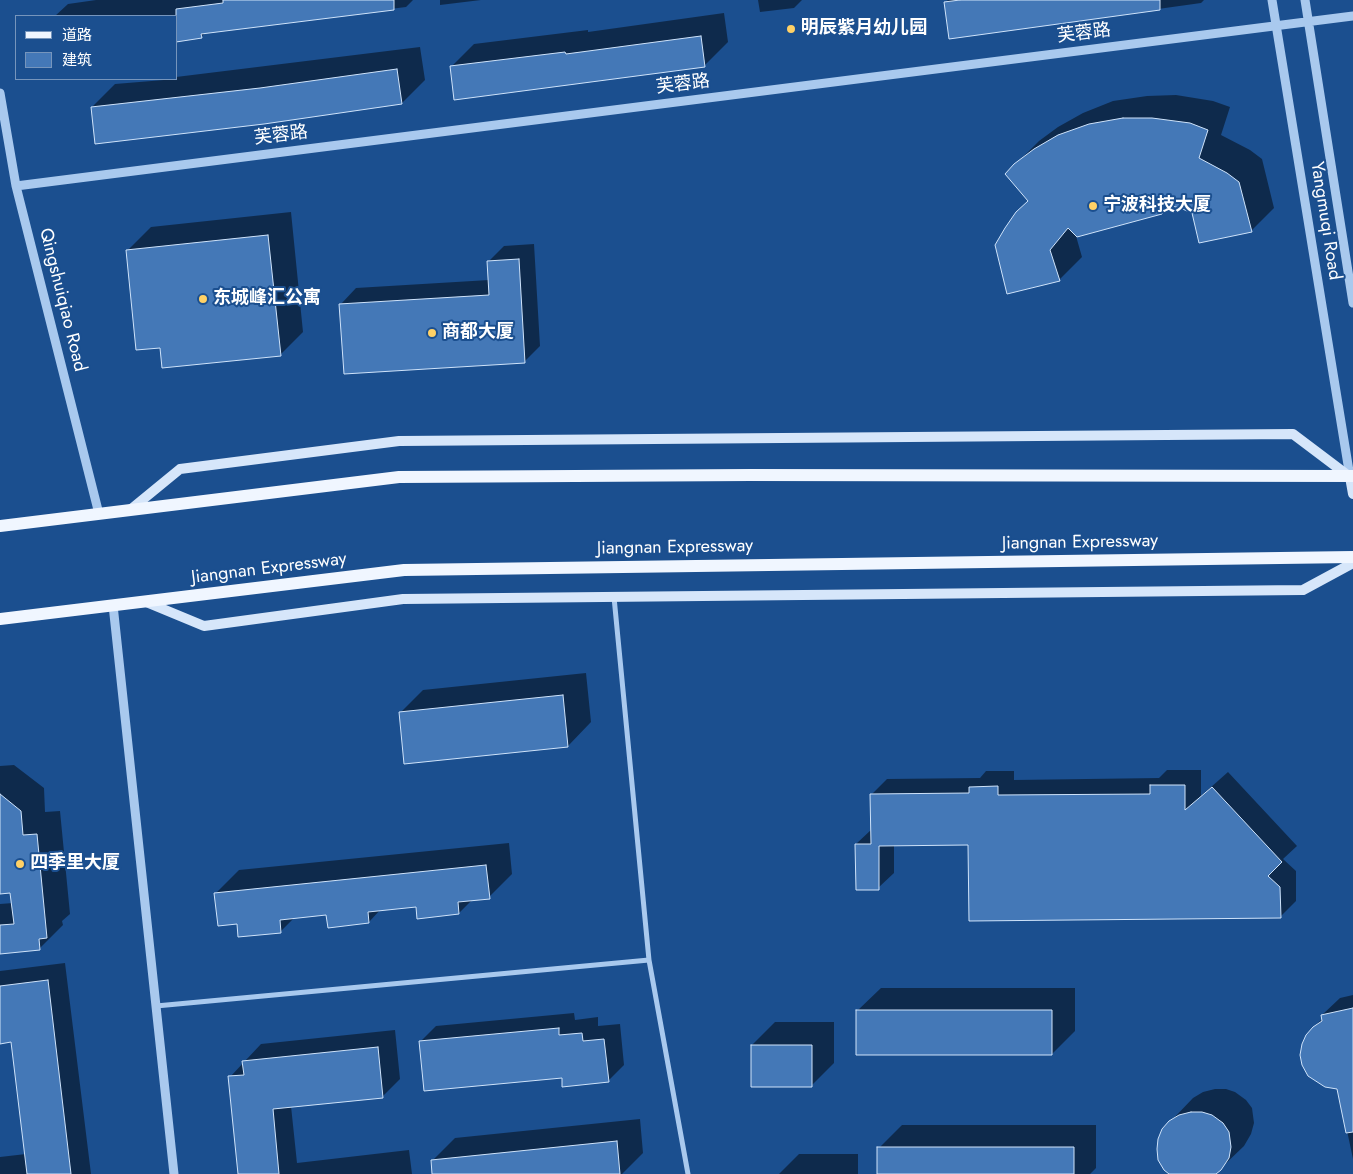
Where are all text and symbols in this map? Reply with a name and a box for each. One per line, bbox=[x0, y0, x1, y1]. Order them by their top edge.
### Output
legend bbox=[15, 15, 178, 80]
place label: 明辰紫月幼儿园 bbox=[801, 18, 927, 40]
street label: 芙蓉路 bbox=[1056, 20, 1112, 48]
marker: 明辰紫月幼儿园 bbox=[785, 23, 797, 35]
text: 道路 bbox=[62, 24, 92, 46]
text: 建筑 bbox=[62, 49, 92, 71]
street label: 芙蓉路 bbox=[655, 71, 711, 99]
street label: 芙蓉路 bbox=[253, 122, 309, 150]
street label: Yangmuqi Road bbox=[1305, 160, 1345, 282]
place label: 宁波科技大厦 bbox=[1103, 195, 1211, 217]
marker: 宁波科技大厦 bbox=[1087, 200, 1099, 212]
street label: Qingshuiqiao Road bbox=[34, 226, 90, 374]
place label: 东城峰汇公寓 bbox=[213, 288, 321, 310]
marker: 东城峰汇公寓 bbox=[197, 293, 209, 305]
place label: 商都大厦 bbox=[442, 322, 514, 344]
marker: 商都大厦 bbox=[426, 327, 438, 339]
street label: Jiangnan Expressway bbox=[1002, 531, 1158, 555]
street label: Jiangnan Expressway bbox=[597, 536, 753, 560]
street label: Jiangnan Expressway bbox=[190, 549, 348, 589]
place label: 四季里大厦 bbox=[30, 853, 120, 875]
marker: 四季里大厦 bbox=[14, 858, 26, 870]

